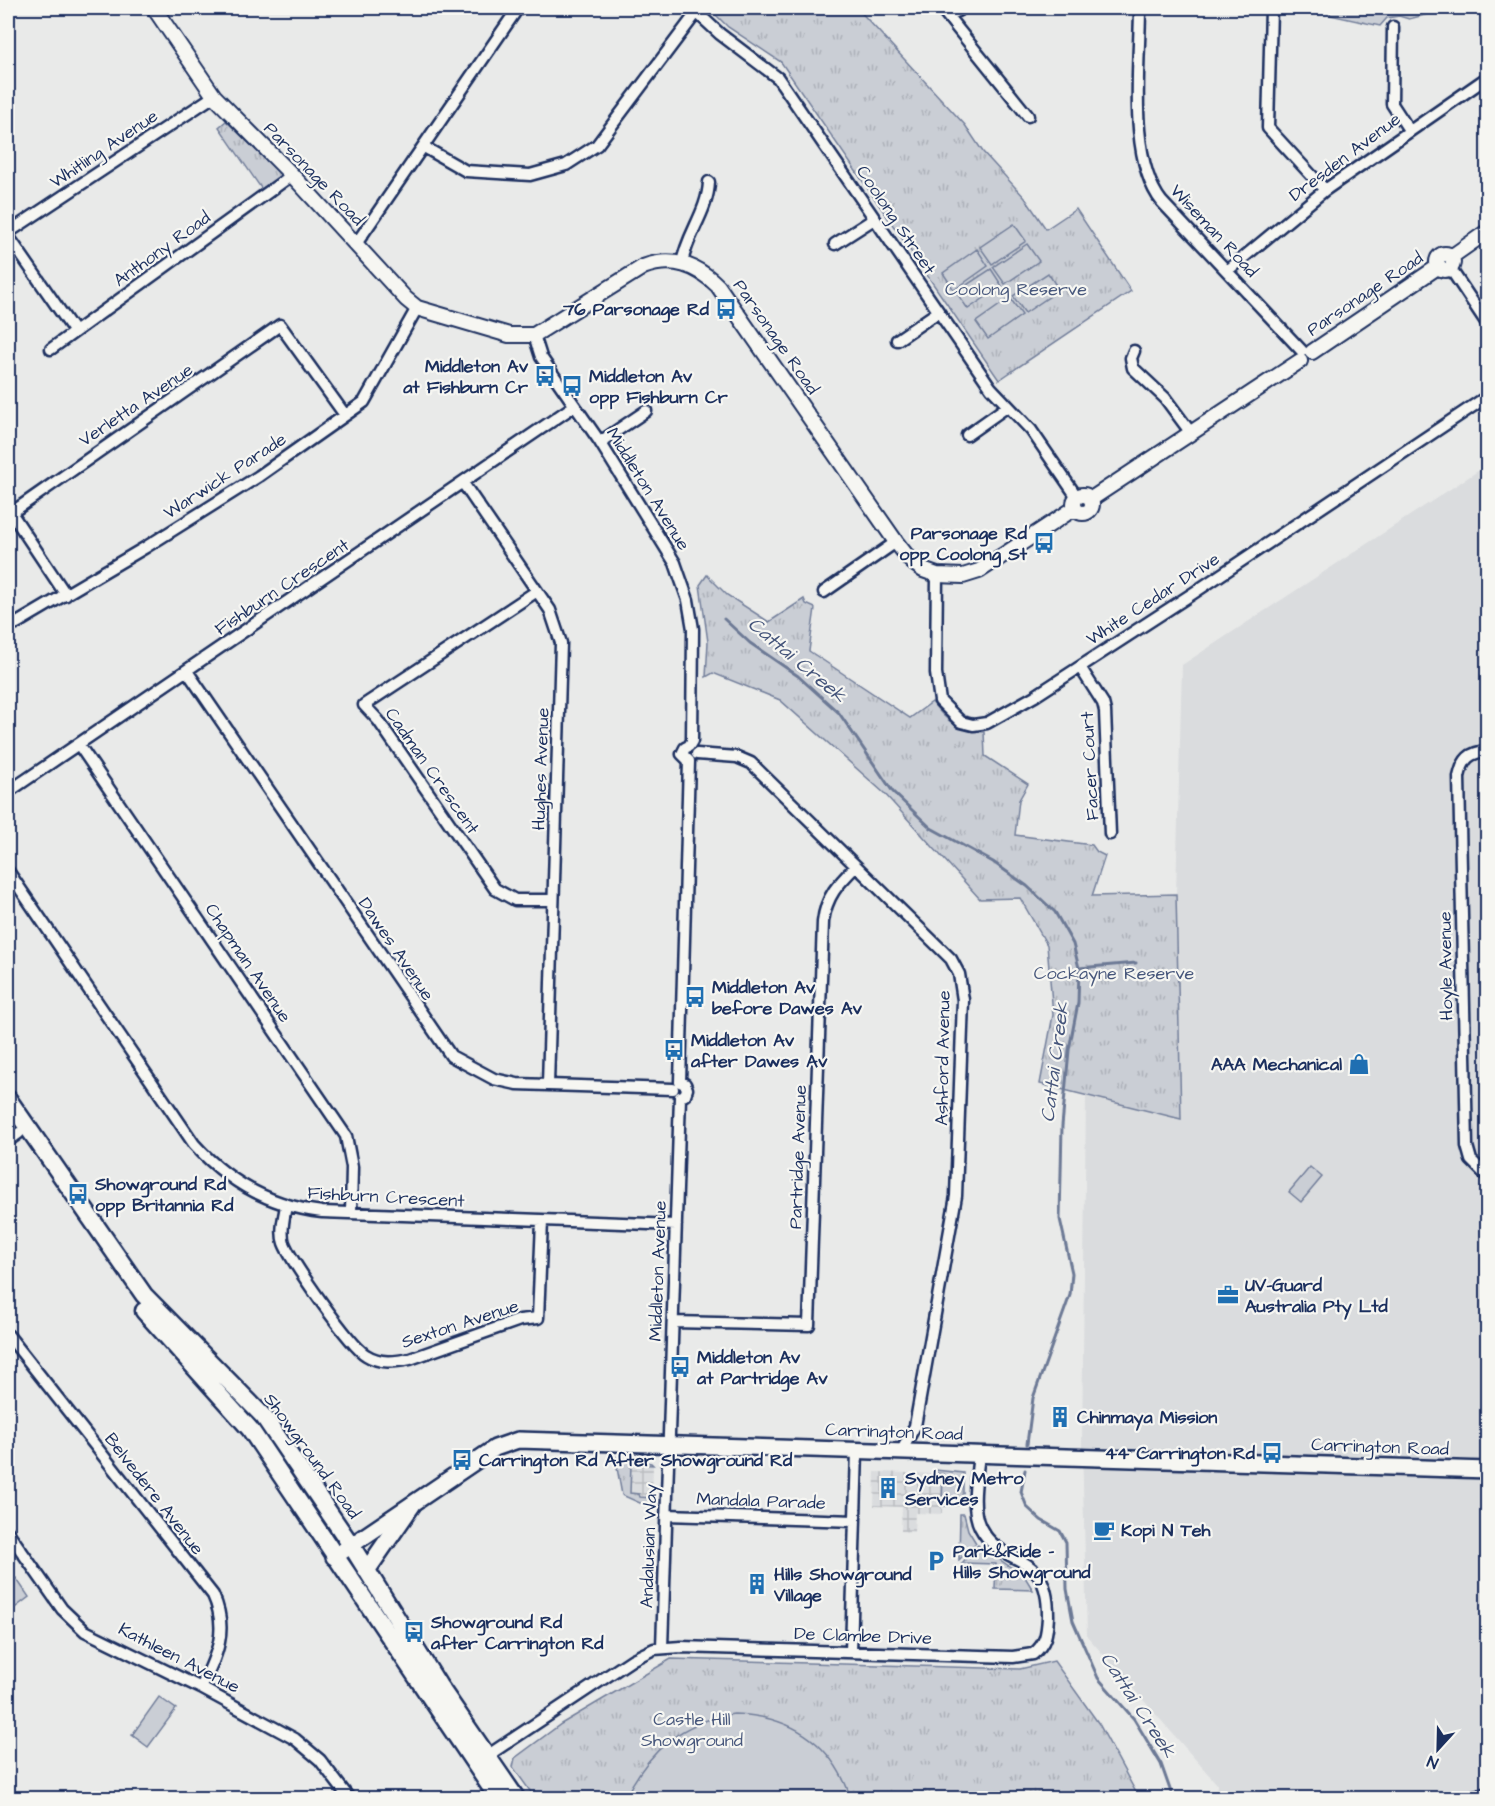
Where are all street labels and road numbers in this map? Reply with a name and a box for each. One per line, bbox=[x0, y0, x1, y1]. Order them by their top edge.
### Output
street label: Whitling Avenue bbox=[45, 103, 164, 195]
street label: Dresden Avenue bbox=[1284, 107, 1406, 207]
street label: Parsonage Road bbox=[257, 117, 370, 232]
street label: Coolong Street bbox=[849, 160, 942, 281]
street label: Wiseman Road bbox=[1164, 179, 1264, 283]
street label: Anthony Road bbox=[108, 205, 216, 294]
street label: Parsonage Road bbox=[1302, 246, 1429, 343]
street label: Parsonage Road bbox=[726, 274, 825, 400]
street label: Verletta Avenue bbox=[74, 357, 198, 453]
street label: Middleton Avenue bbox=[600, 423, 696, 556]
street label: Warwick Parade bbox=[159, 427, 291, 525]
street label: Fishburn Crescent bbox=[210, 532, 355, 641]
street label: White Cedar Drive bbox=[1082, 546, 1225, 651]
street label: Cadman Crescent bbox=[379, 703, 485, 840]
street label: Hughes Avenue bbox=[526, 707, 557, 831]
street label: Facer Court bbox=[1075, 710, 1105, 821]
street label: Dawes Avenue bbox=[352, 892, 440, 1006]
street label: Chapman Avenue bbox=[199, 899, 297, 1028]
street label: Hoyle Avenue bbox=[1433, 911, 1460, 1021]
street label: Ashford Avenue bbox=[929, 990, 957, 1126]
street label: Partridge Avenue bbox=[783, 1084, 814, 1230]
street label: Fishburn Crescent bbox=[307, 1180, 466, 1214]
street label: Middleton Avenue bbox=[643, 1200, 673, 1342]
street label: Sexton Avenue bbox=[398, 1293, 522, 1355]
street label: Showground Road bbox=[257, 1388, 366, 1525]
street label: Carrington Road bbox=[825, 1417, 963, 1448]
street label: Belvedere Avenue bbox=[98, 1428, 210, 1561]
street label: Carrington Road bbox=[1311, 1432, 1449, 1463]
street label: Andalusian Way bbox=[634, 1483, 665, 1608]
street label: Mandala Parade bbox=[696, 1486, 826, 1516]
street label: Kathleen Avenue bbox=[114, 1617, 244, 1699]
street label: De Clambe Drive bbox=[794, 1621, 933, 1651]

